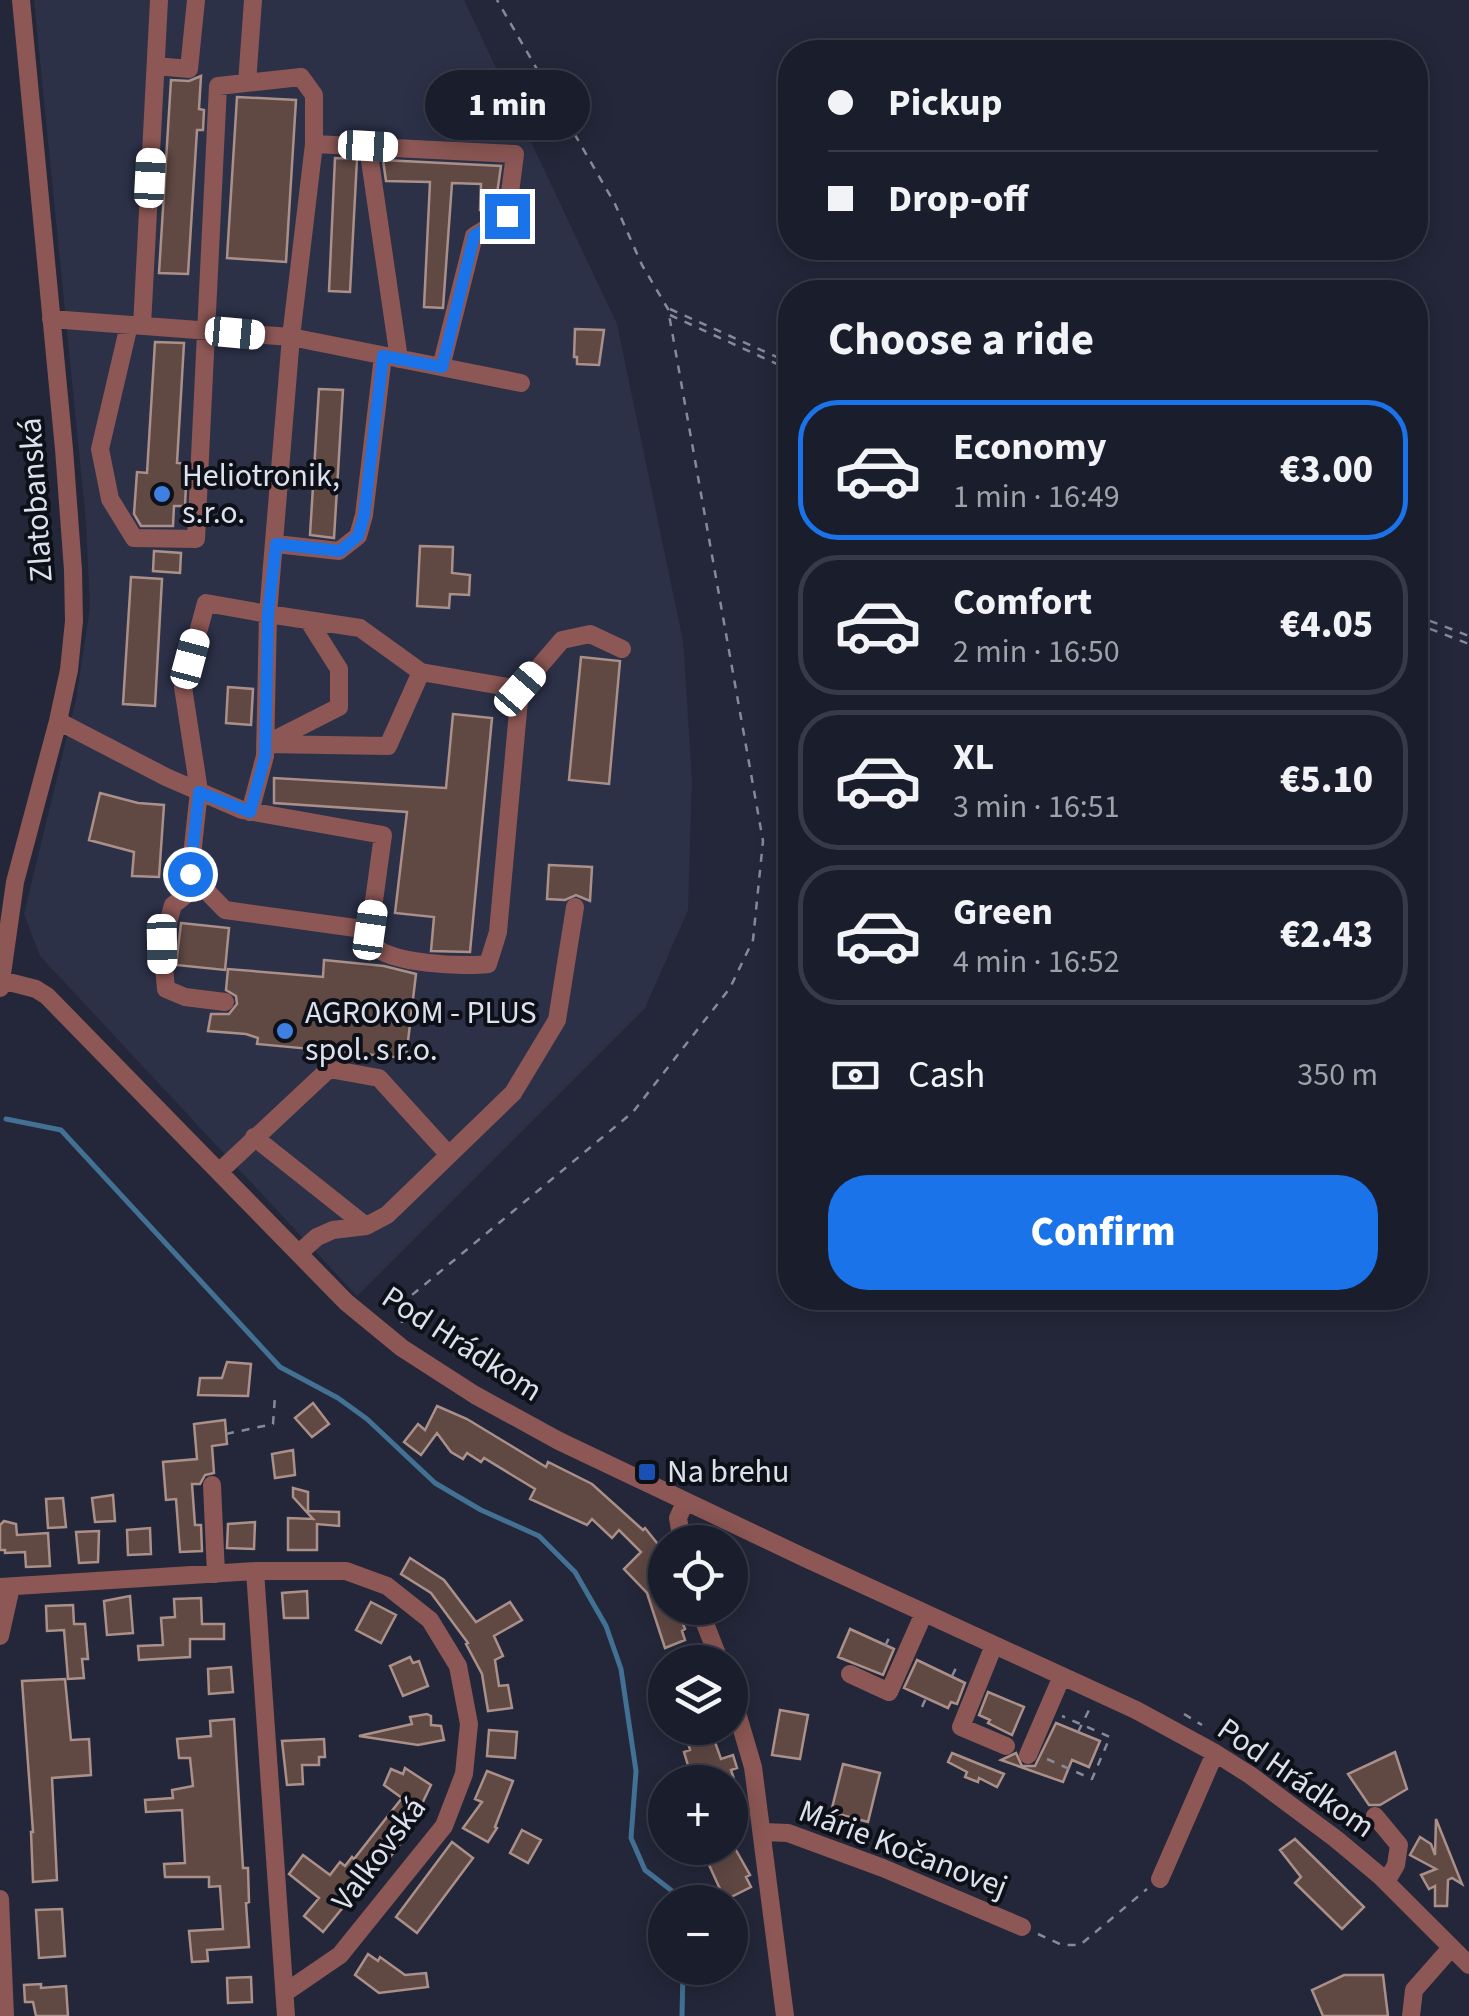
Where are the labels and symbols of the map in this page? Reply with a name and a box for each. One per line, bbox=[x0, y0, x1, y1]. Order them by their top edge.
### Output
callout: 1 min bbox=[424, 71, 590, 141]
car bbox=[337, 129, 399, 163]
car bbox=[133, 147, 167, 209]
route end bbox=[485, 194, 530, 239]
car bbox=[204, 315, 266, 351]
street label: Zlatobanská bbox=[7, 416, 65, 584]
place label: Heliotronik, s.r.o. bbox=[182, 453, 340, 536]
marker: Heliotronik, s.r.o. bbox=[151, 483, 173, 505]
car bbox=[168, 626, 212, 692]
car bbox=[489, 657, 551, 721]
route start bbox=[168, 852, 213, 897]
car bbox=[351, 898, 389, 962]
car bbox=[146, 914, 178, 974]
place label: AGROKOM - PLUS spol. s r.o. bbox=[305, 990, 537, 1073]
marker: AGROKOM - PLUS spol. s r.o. bbox=[274, 1020, 296, 1042]
street label: Pod Hrádkom bbox=[373, 1275, 551, 1413]
place label: Na brehu bbox=[667, 1449, 789, 1495]
marker: Na brehu bbox=[636, 1461, 658, 1483]
street label: Pod Hrádkom bbox=[1208, 1707, 1384, 1849]
street label: Valkovská bbox=[321, 1787, 437, 1921]
street label: Márie Kočanovej bbox=[792, 1788, 1014, 1910]

